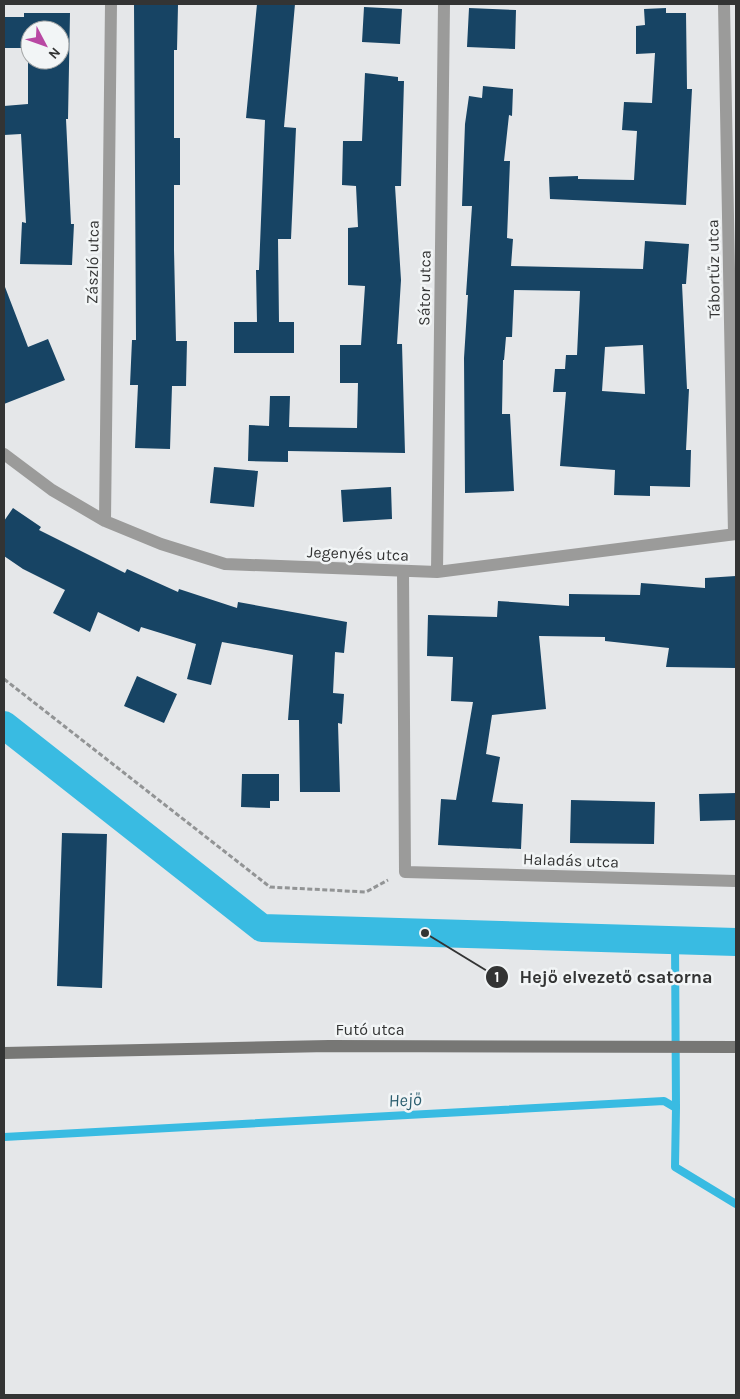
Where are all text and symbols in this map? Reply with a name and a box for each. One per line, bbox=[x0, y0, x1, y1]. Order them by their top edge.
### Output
north arrow bbox=[20, 20, 70, 70]
text: N bbox=[45, 44, 64, 63]
street label: Tábortűz utca bbox=[703, 219, 724, 319]
street label: Zászló utca bbox=[82, 220, 103, 304]
street label: Sátor utca bbox=[414, 250, 435, 326]
street label: Jegenyés utca bbox=[307, 542, 409, 565]
street label: Haladás utca bbox=[523, 849, 619, 872]
callout: Hejő elvezető csatorna bbox=[484, 961, 722, 994]
text: Hejő elvezető csatorna bbox=[520, 966, 712, 988]
text: 1 bbox=[494, 968, 500, 986]
street label: Futó utca bbox=[335, 1020, 405, 1039]
water label: Hejő bbox=[388, 1088, 422, 1112]

